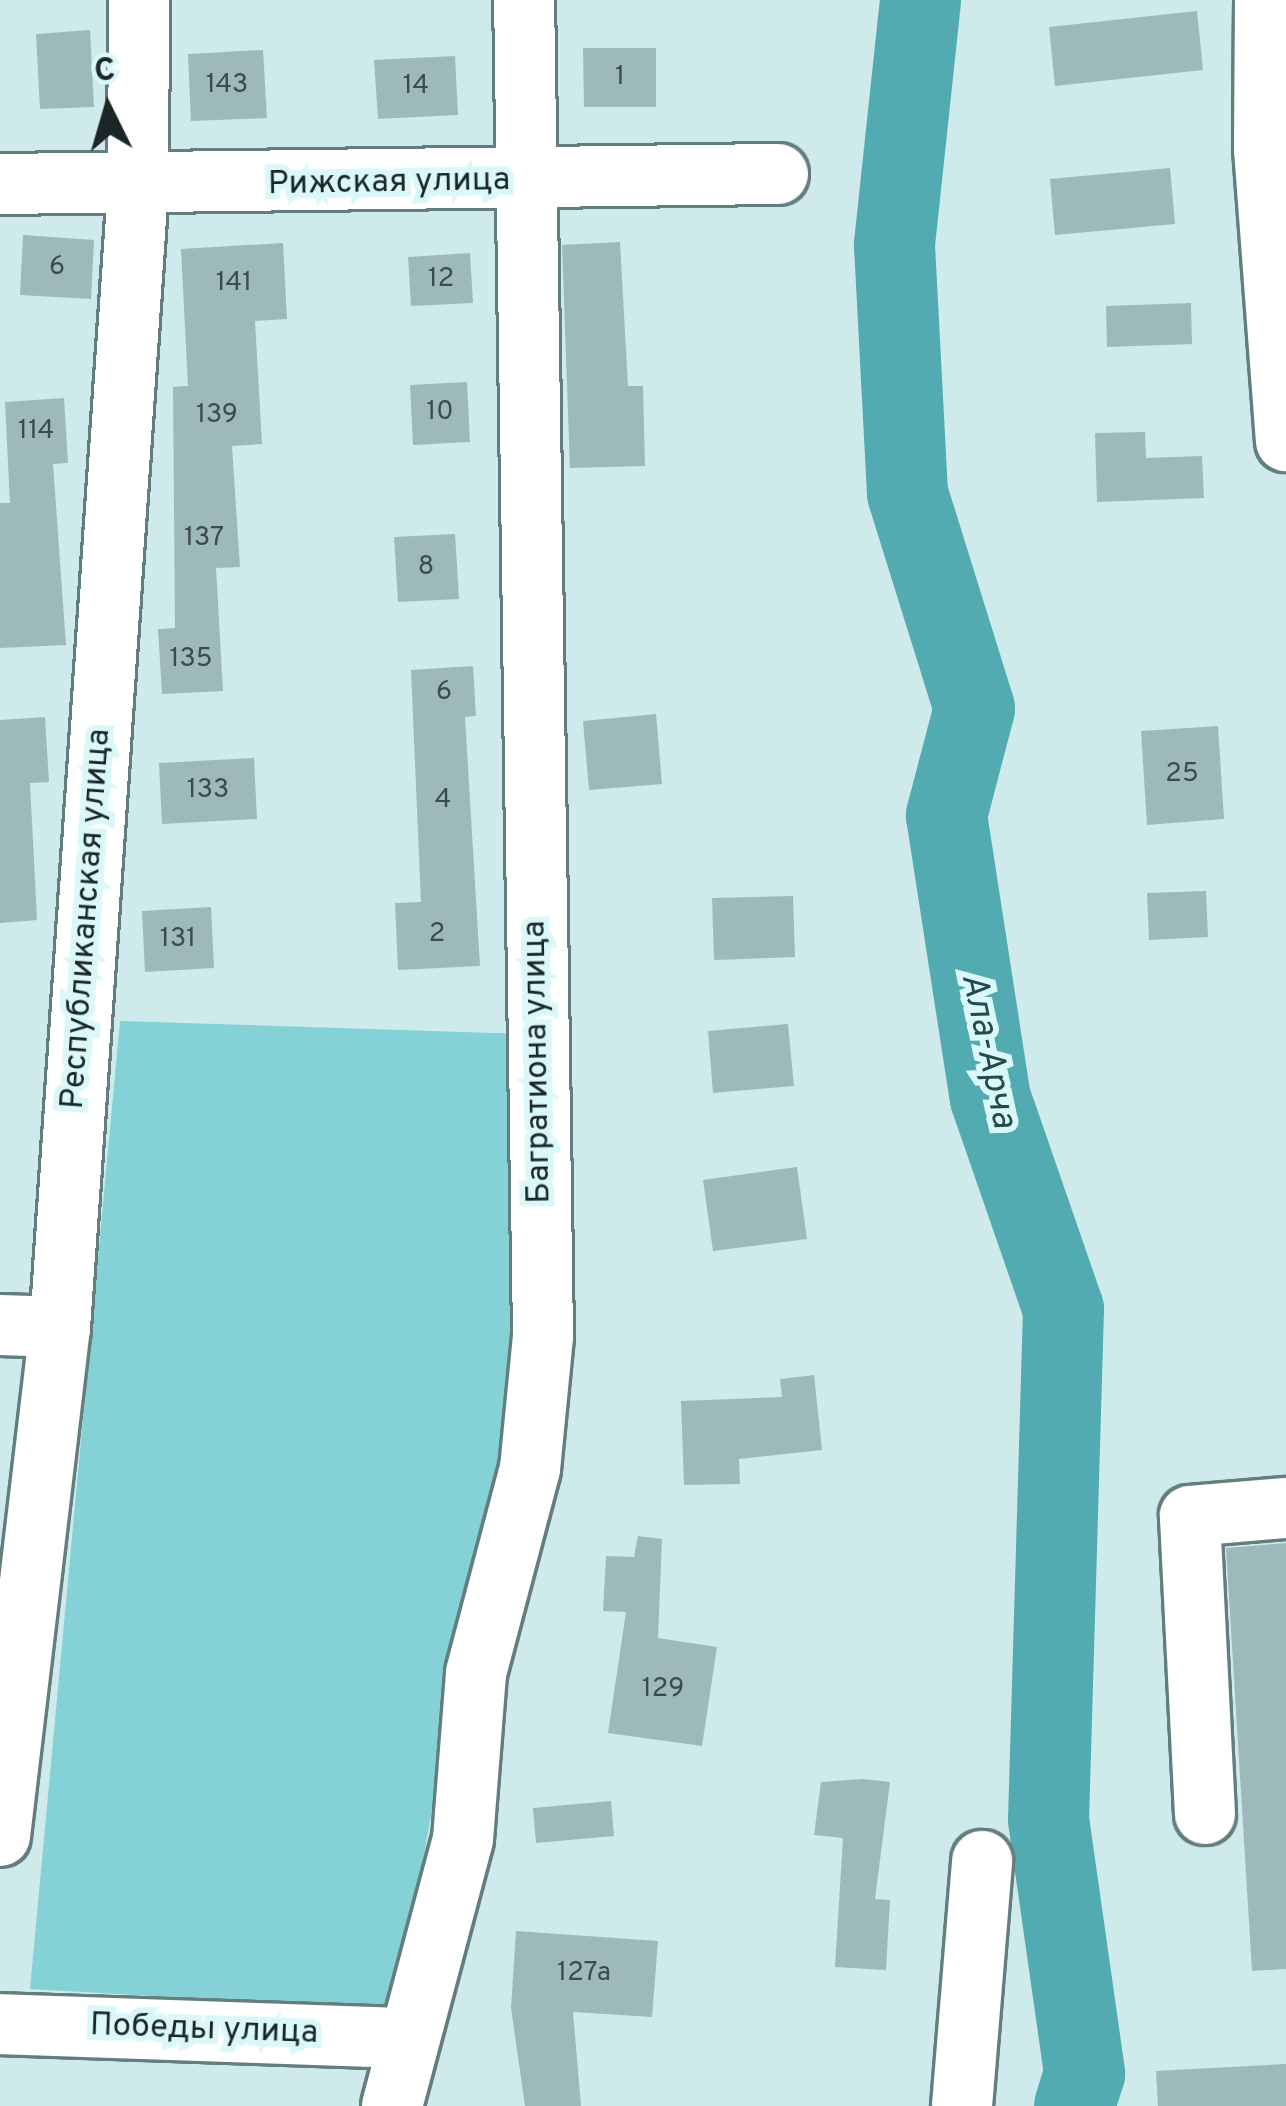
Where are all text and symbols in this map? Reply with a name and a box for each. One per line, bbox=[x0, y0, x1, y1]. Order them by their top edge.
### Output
north arrow bbox=[48, 48, 168, 168]
text: С bbox=[93, 50, 117, 94]
house number: 1 bbox=[615, 62, 625, 94]
house number: 143 bbox=[206, 70, 248, 102]
house number: 14 bbox=[403, 71, 429, 103]
street label: Рижская улица bbox=[268, 162, 510, 206]
house number: 6 bbox=[49, 252, 65, 284]
house number: 12 bbox=[428, 264, 454, 296]
house number: 141 bbox=[216, 268, 252, 300]
house number: 10 bbox=[426, 397, 454, 429]
house number: 139 bbox=[196, 400, 238, 432]
house number: 114 bbox=[18, 416, 54, 448]
house number: 137 bbox=[184, 523, 224, 555]
house number: 8 bbox=[418, 552, 434, 584]
house number: 135 bbox=[169, 644, 213, 676]
house number: 6 bbox=[436, 677, 452, 709]
street label: Республиканская улица bbox=[55, 727, 121, 1111]
house number: 25 bbox=[1165, 759, 1199, 791]
house number: 133 bbox=[187, 775, 229, 807]
house number: 4 bbox=[435, 785, 451, 817]
house number: 2 bbox=[429, 919, 445, 951]
street label: Багратиона улица bbox=[517, 920, 561, 1204]
house number: 131 bbox=[160, 924, 196, 956]
water label: Ала-Арча bbox=[950, 970, 1024, 1132]
house number: 129 bbox=[642, 1674, 684, 1706]
house number: 127a bbox=[557, 1958, 611, 1990]
street label: Победы улица bbox=[89, 2007, 319, 2055]

